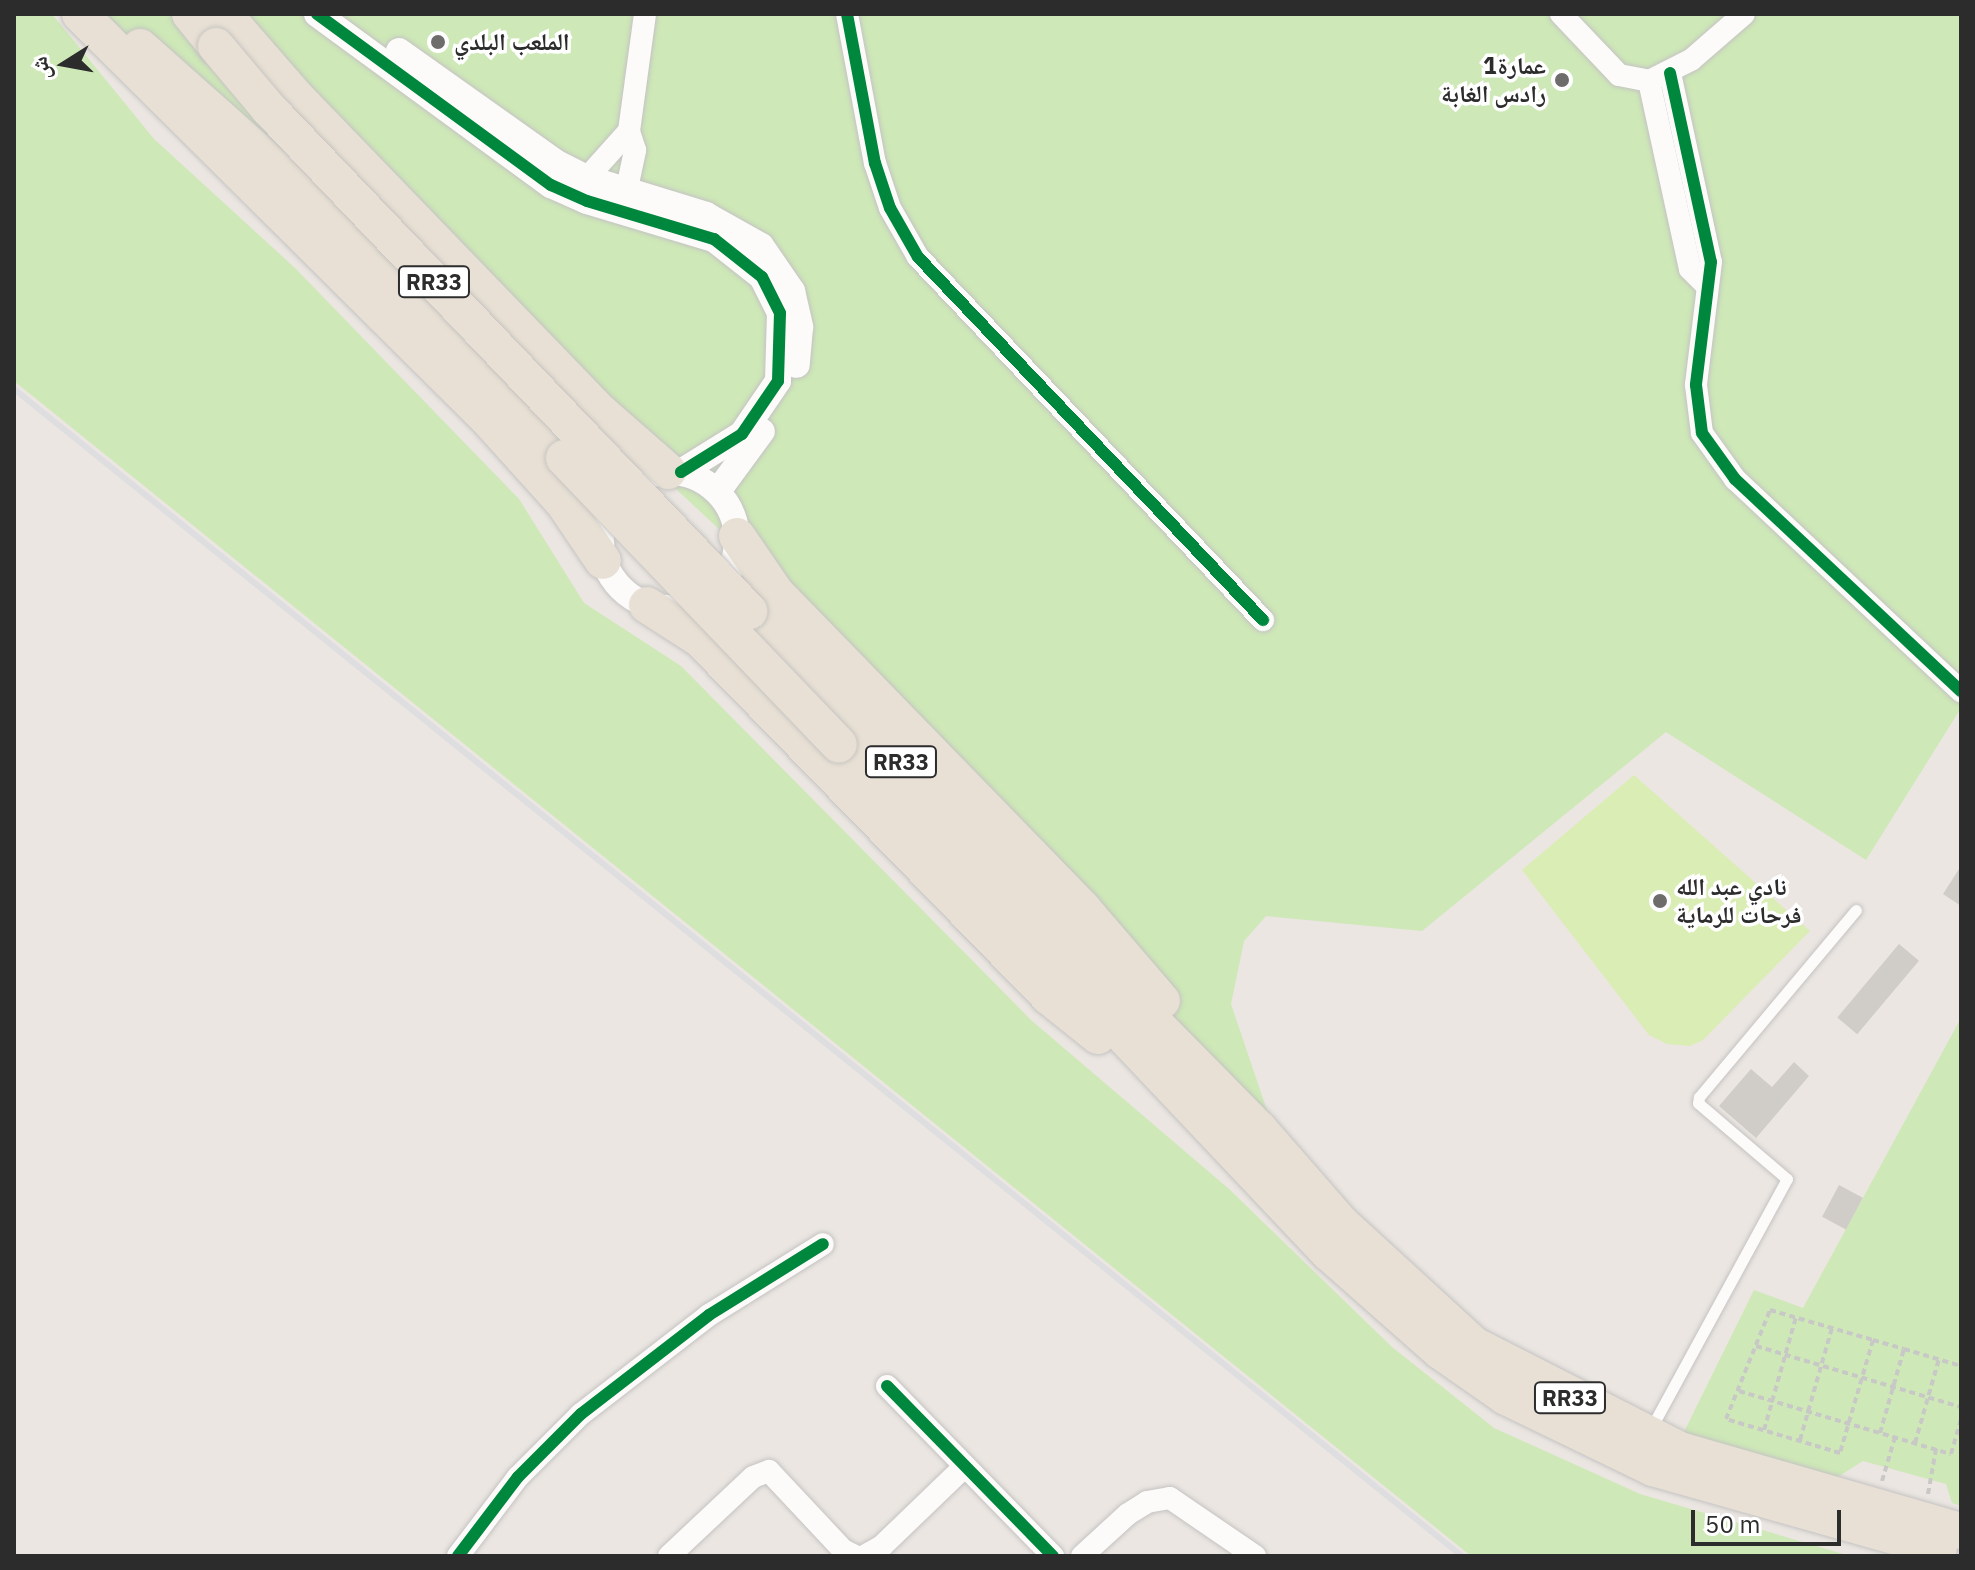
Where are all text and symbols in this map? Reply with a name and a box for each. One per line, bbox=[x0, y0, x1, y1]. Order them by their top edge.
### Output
north arrow bbox=[24, 24, 104, 104]
place label: الملعب البلدي bbox=[454, 28, 570, 56]
marker: الملعب البلدي bbox=[429, 33, 447, 51]
place label: 1عمارة رادس الغابة bbox=[1441, 52, 1546, 108]
text: ش bbox=[23, 54, 56, 83]
marker: 1عمارة رادس الغابة bbox=[1553, 71, 1571, 89]
road number: RR33 bbox=[396, 264, 472, 300]
road number: RR33 bbox=[863, 744, 939, 780]
place label: نادي عبد الله فرحات للرماية bbox=[1676, 873, 1801, 929]
marker: نادي عبد الله فرحات للرماية bbox=[1651, 892, 1669, 910]
road number: RR33 bbox=[1532, 1380, 1608, 1416]
scale bar bbox=[1695, 1494, 1845, 1544]
text: 50 m bbox=[1705, 1508, 1760, 1540]

